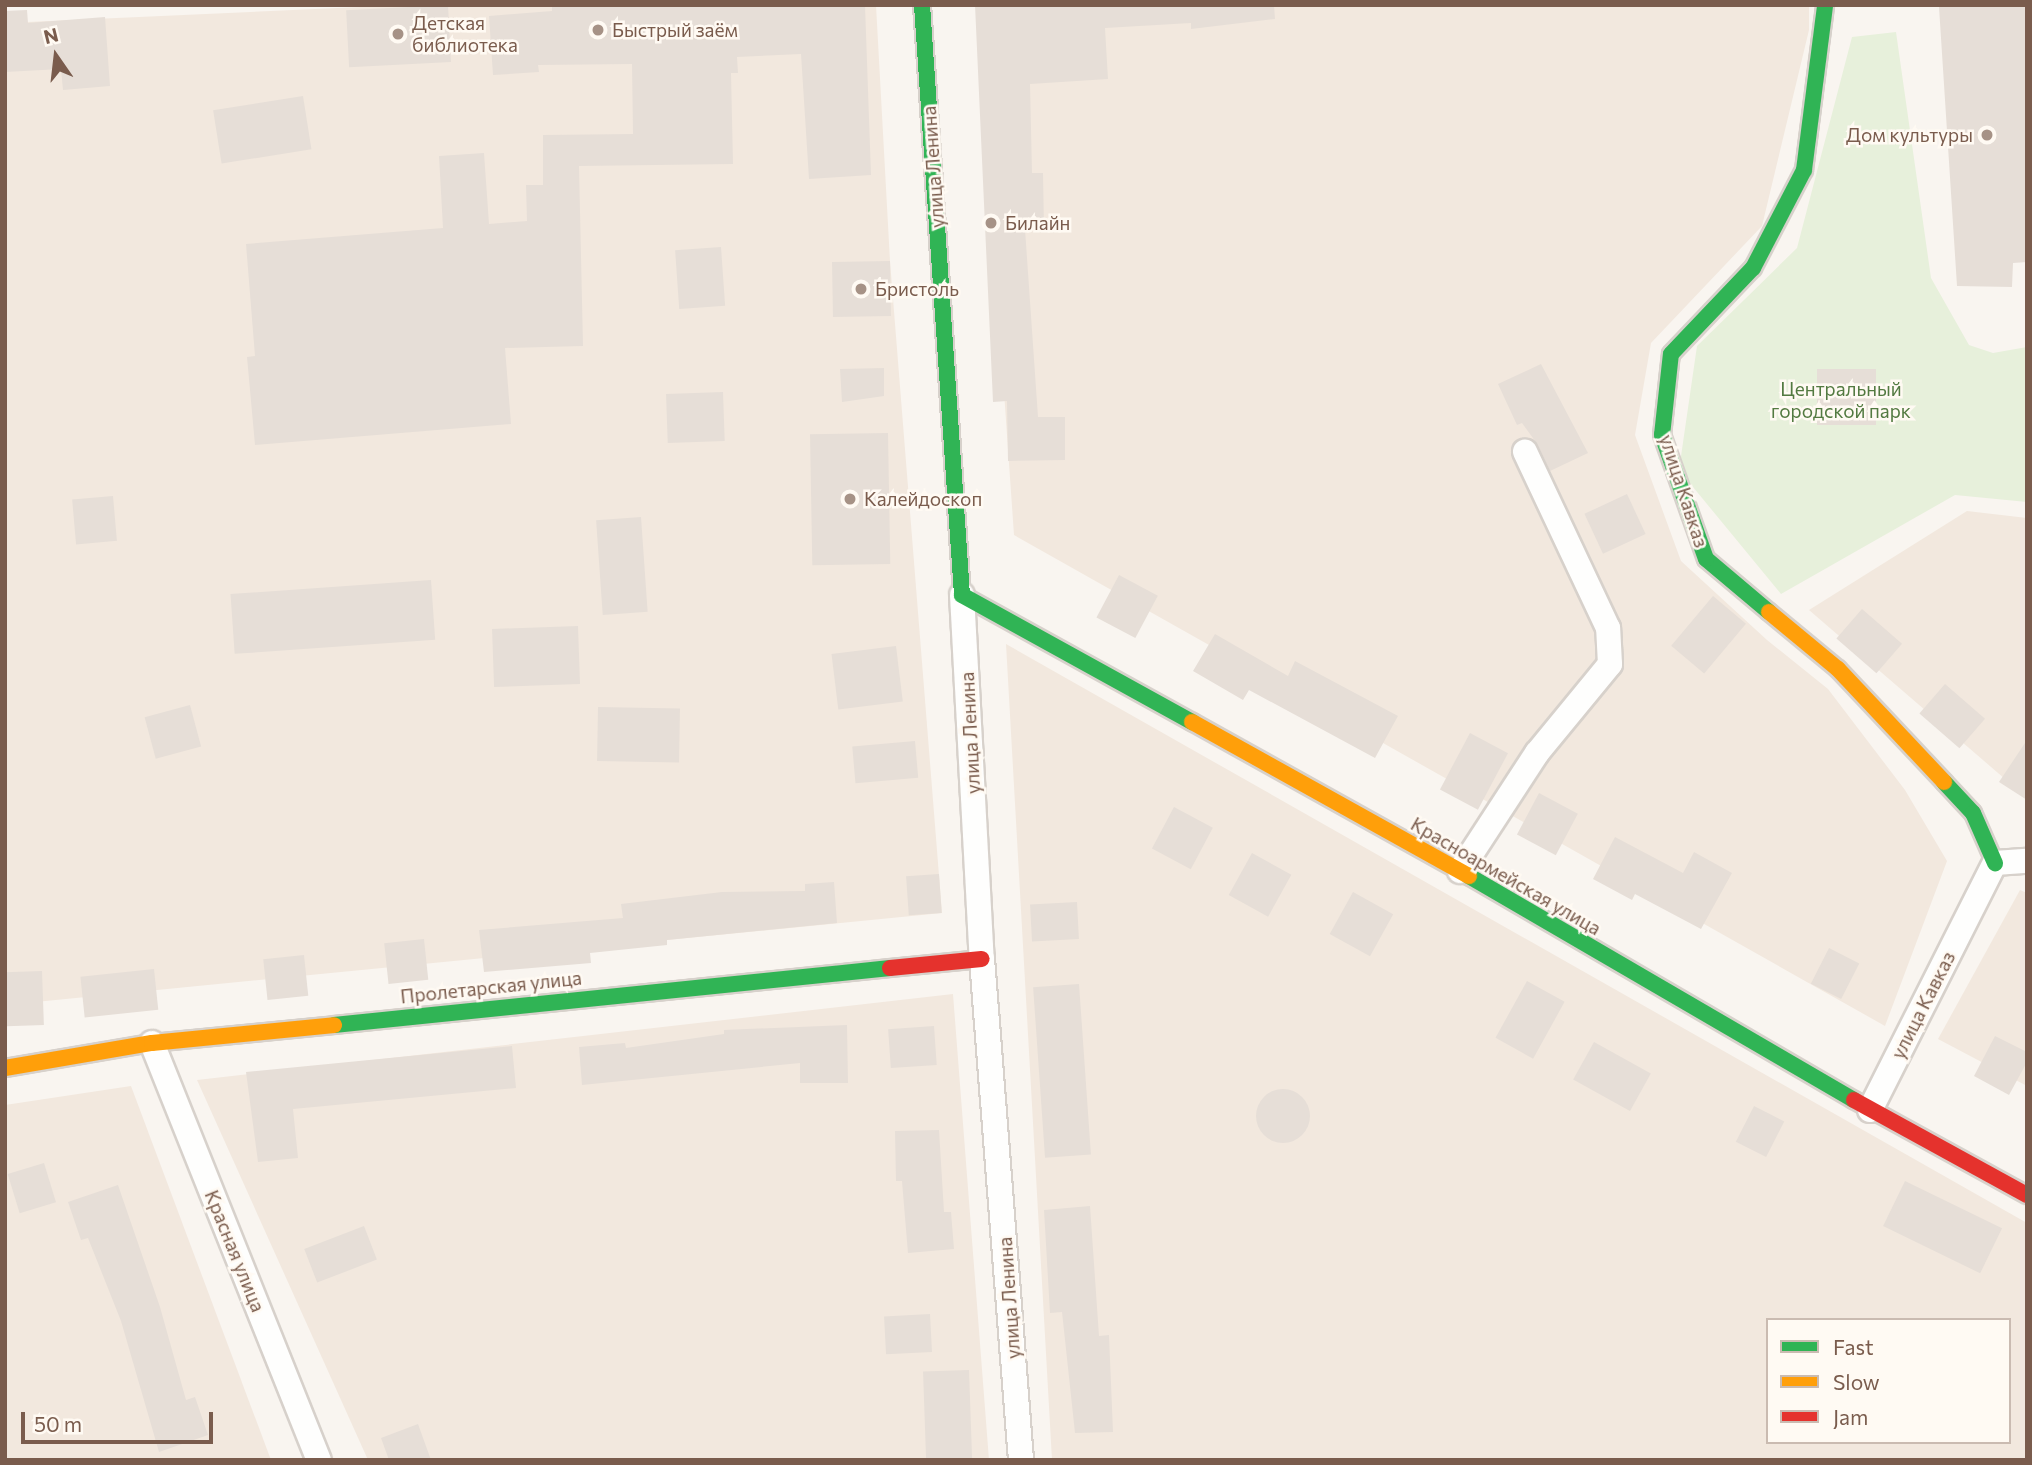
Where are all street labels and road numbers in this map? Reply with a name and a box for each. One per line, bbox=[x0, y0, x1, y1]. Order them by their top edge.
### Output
street label: улица Ленина bbox=[917, 105, 949, 229]
street label: улица Кавказ bbox=[1655, 432, 1713, 550]
street label: улица Ленина bbox=[955, 671, 985, 795]
street label: Красноармейская улица bbox=[1407, 812, 1605, 940]
street label: улица Кавказ bbox=[1886, 947, 1960, 1063]
street label: Пролетарская улица bbox=[399, 966, 583, 1008]
street label: Красная улица bbox=[200, 1187, 270, 1315]
street label: улица Ленина bbox=[993, 1236, 1025, 1360]

